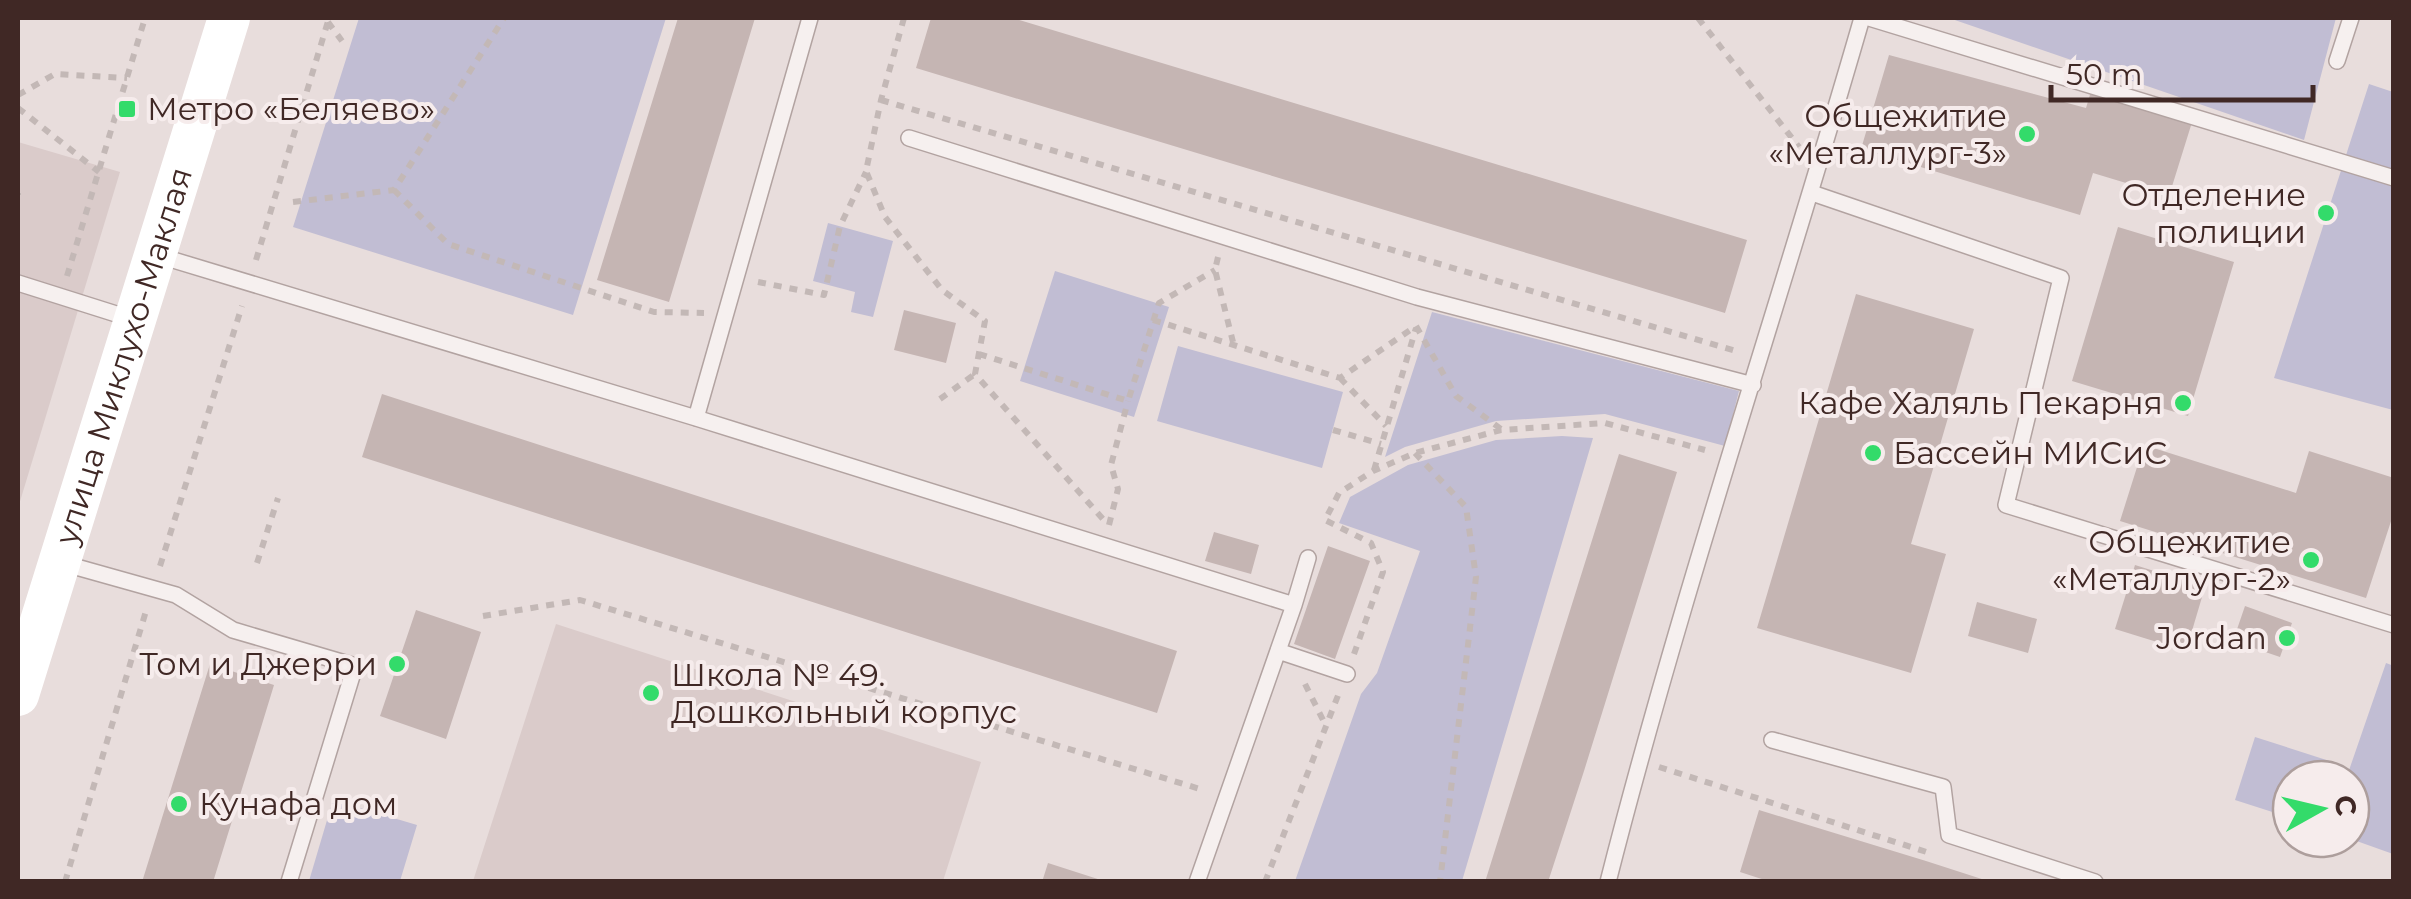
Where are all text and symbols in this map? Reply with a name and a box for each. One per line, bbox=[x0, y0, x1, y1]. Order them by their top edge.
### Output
scale bar bbox=[2051, 40, 2314, 102]
text: 50 m bbox=[2066, 56, 2143, 93]
place label: Метро «Беляево» bbox=[147, 89, 435, 128]
place label: Общежитие «Металлург-3» bbox=[1768, 96, 2007, 172]
marker: Метро «Беляево» bbox=[116, 98, 138, 120]
marker: Общежитие «Металлург-3» bbox=[2016, 123, 2038, 145]
street label: улица Миклухо-Маклая bbox=[46, 163, 200, 550]
place label: Отделение полиции bbox=[2121, 175, 2306, 251]
marker: Отделение полиции bbox=[2315, 202, 2337, 224]
place label: Кафе Халяль Пекарня bbox=[1798, 383, 2163, 422]
marker: Кафе Халяль Пекарня bbox=[2172, 392, 2194, 414]
place label: Бассейн МИСиС bbox=[1893, 433, 2167, 472]
marker: Бассейн МИСиС bbox=[1862, 442, 1884, 464]
place label: Общежитие «Металлург-2» bbox=[2052, 522, 2291, 598]
marker: Общежитие «Металлург-2» bbox=[2300, 549, 2322, 571]
place label: Jordan bbox=[2155, 618, 2267, 657]
marker: Jordan bbox=[2276, 627, 2298, 649]
place label: Том и Джерри bbox=[139, 644, 377, 683]
marker: Том и Джерри bbox=[386, 653, 408, 675]
place label: Школа № 49. Дошкольный корпус bbox=[671, 655, 1017, 731]
marker: Школа № 49. Дошкольный корпус bbox=[640, 682, 662, 704]
north arrow bbox=[2271, 759, 2371, 859]
place label: Кунафа дом bbox=[199, 784, 397, 823]
marker: Кунафа дом bbox=[168, 793, 190, 815]
text: С bbox=[2328, 793, 2364, 818]

